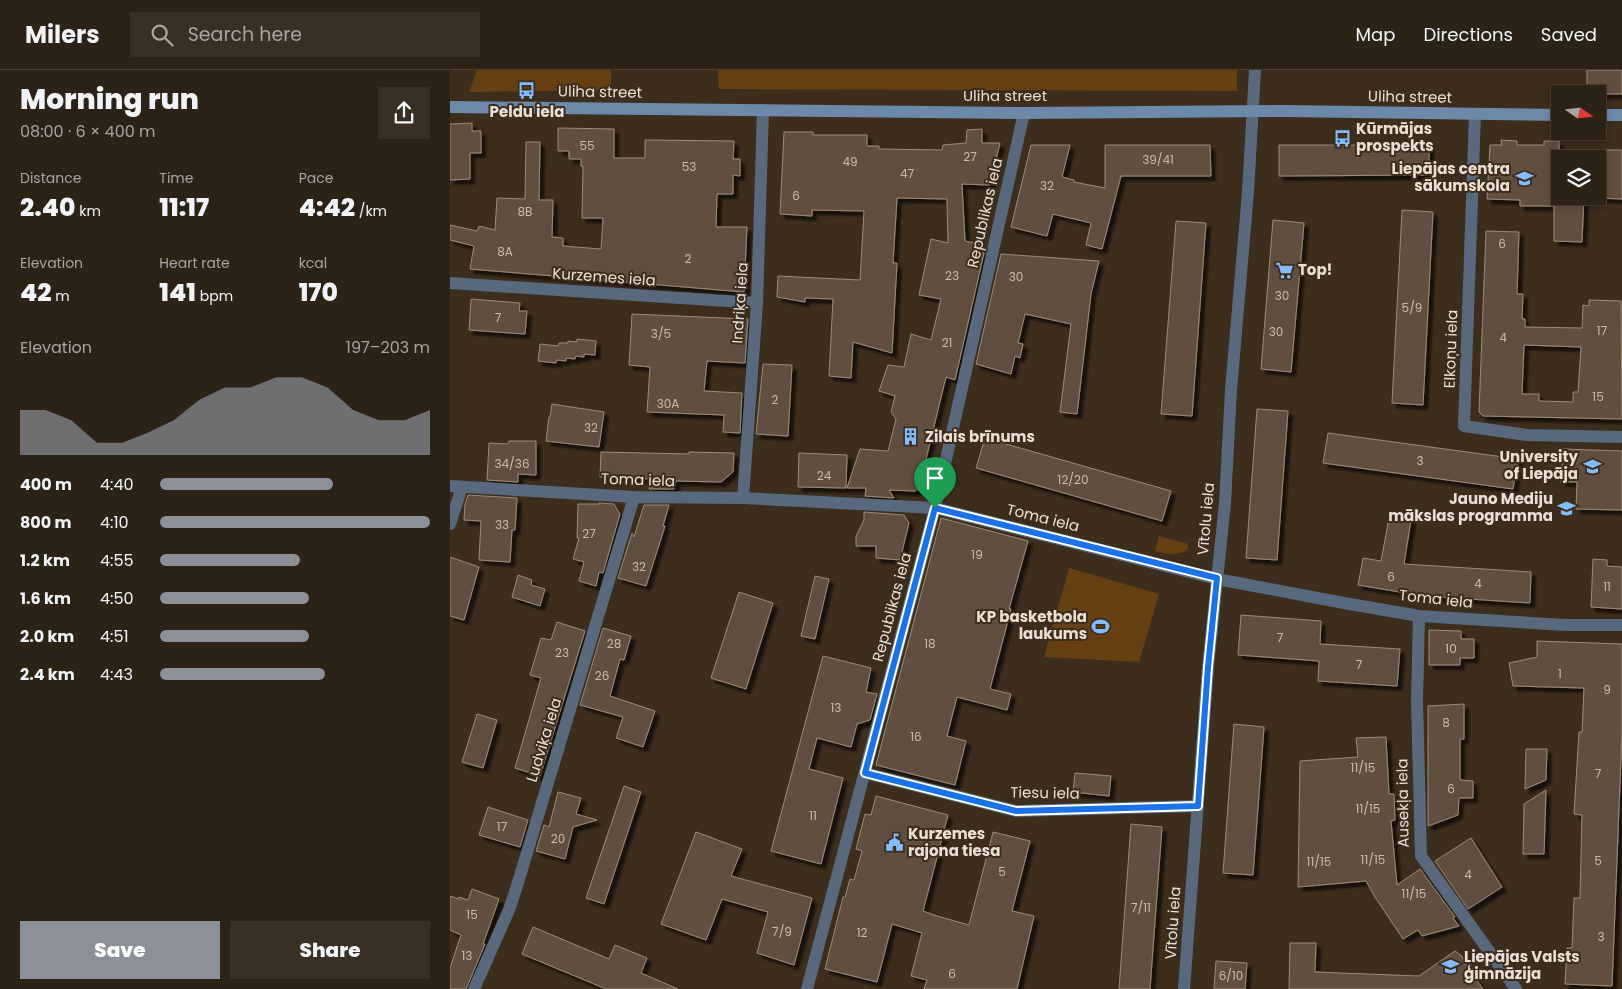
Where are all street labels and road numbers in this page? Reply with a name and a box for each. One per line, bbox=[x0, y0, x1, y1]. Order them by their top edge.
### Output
street label: Uliha street bbox=[558, 80, 642, 103]
street label: Uliha street bbox=[963, 85, 1047, 106]
street label: Uliha street bbox=[1368, 85, 1452, 108]
street label: Republikas iela bbox=[962, 156, 1007, 270]
street label: Kurzemes iela bbox=[552, 262, 657, 291]
street label: Indriķa iela bbox=[726, 262, 753, 344]
street label: Elkoņu iela bbox=[1439, 309, 1462, 389]
street label: Toma iela bbox=[601, 468, 675, 491]
street label: Vītolu iela bbox=[1192, 482, 1219, 556]
street label: Toma iela bbox=[1005, 498, 1082, 537]
street label: Republikas iela bbox=[867, 550, 916, 664]
street label: Toma iela bbox=[1398, 584, 1474, 613]
street label: Ludviķa iela bbox=[521, 695, 566, 785]
street label: Ausekļa iela bbox=[1391, 758, 1414, 848]
street label: Tiesu iela bbox=[1010, 781, 1080, 804]
street label: Vītolu iela bbox=[1159, 886, 1186, 960]

